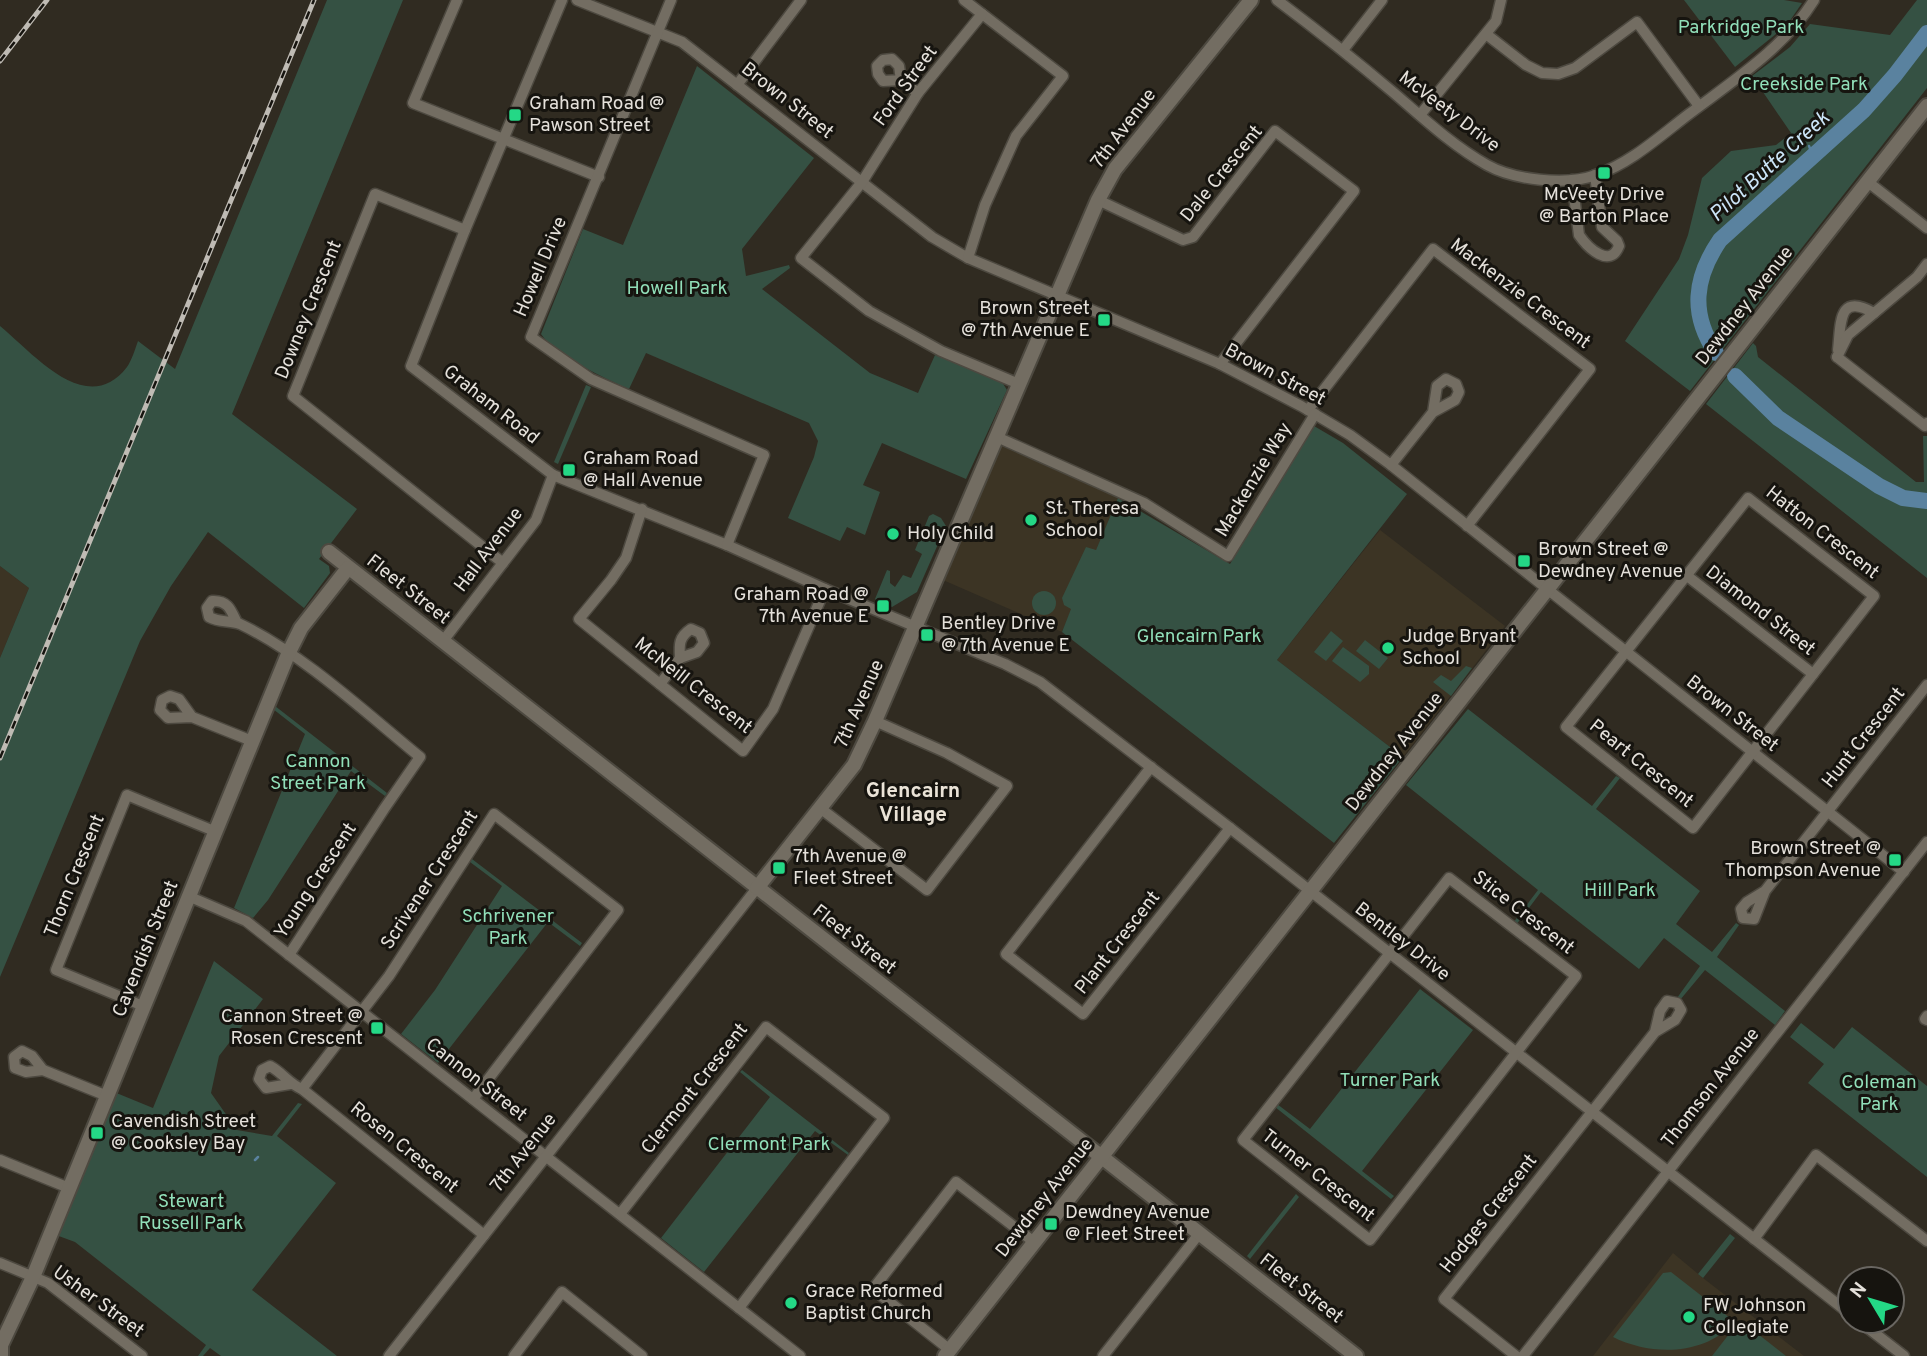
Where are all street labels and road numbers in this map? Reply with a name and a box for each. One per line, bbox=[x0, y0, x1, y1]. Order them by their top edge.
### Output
street label: Ford Street bbox=[869, 41, 943, 131]
street label: Brown Street bbox=[736, 57, 838, 145]
street label: McVeety Drive bbox=[1394, 66, 1504, 158]
street label: 7th Avenue bbox=[1086, 84, 1162, 174]
street label: Dale Crescent bbox=[1176, 121, 1268, 227]
street label: Howell Drive bbox=[509, 213, 573, 321]
street label: Mackenzie Crescent bbox=[1445, 233, 1595, 355]
street label: Downey Crescent bbox=[270, 237, 348, 383]
street label: Dewdney Avenue bbox=[1691, 241, 1799, 371]
street label: Brown Street bbox=[1220, 338, 1330, 412]
street label: Graham Road bbox=[438, 360, 544, 450]
street label: Mackenzie Way bbox=[1210, 418, 1298, 542]
street label: Hatton Crescent bbox=[1760, 481, 1884, 585]
street label: Hall Avenue bbox=[449, 503, 529, 597]
street label: Fleet Street bbox=[361, 550, 455, 630]
street label: Diamond Street bbox=[1700, 560, 1820, 662]
street label: McNeill Crescent bbox=[629, 632, 757, 740]
street label: 7th Avenue bbox=[830, 656, 890, 752]
street label: Brown Street bbox=[1681, 670, 1783, 758]
street label: Hunt Crescent bbox=[1817, 683, 1911, 793]
street label: Dewdney Avenue bbox=[1341, 687, 1449, 817]
street label: Peart Crescent bbox=[1584, 715, 1698, 813]
street label: Scrivener Crescent bbox=[376, 806, 484, 954]
street label: Thorn Crescent bbox=[39, 811, 111, 941]
street label: Young Crescent bbox=[270, 818, 362, 944]
street label: Stice Crescent bbox=[1467, 866, 1579, 960]
street label: Cavendish Street bbox=[108, 877, 184, 1021]
street label: Plant Crescent bbox=[1070, 886, 1166, 1000]
street label: Bentley Drive bbox=[1349, 897, 1455, 987]
street label: Fleet Street bbox=[807, 900, 901, 980]
street label: Clermont Crescent bbox=[636, 1019, 754, 1159]
street label: Thomson Avenue bbox=[1657, 1023, 1765, 1153]
street label: Cannon Street bbox=[420, 1033, 532, 1127]
street label: Rosen Crescent bbox=[345, 1097, 463, 1199]
street label: 7th Avenue bbox=[486, 1109, 562, 1197]
street label: Turner Crescent bbox=[1257, 1124, 1379, 1228]
street label: Dewdney Avenue bbox=[991, 1133, 1099, 1263]
street label: Hodges Crescent bbox=[1435, 1150, 1543, 1278]
street label: Fleet Street bbox=[1254, 1249, 1348, 1329]
street label: Usher Street bbox=[48, 1261, 148, 1343]

